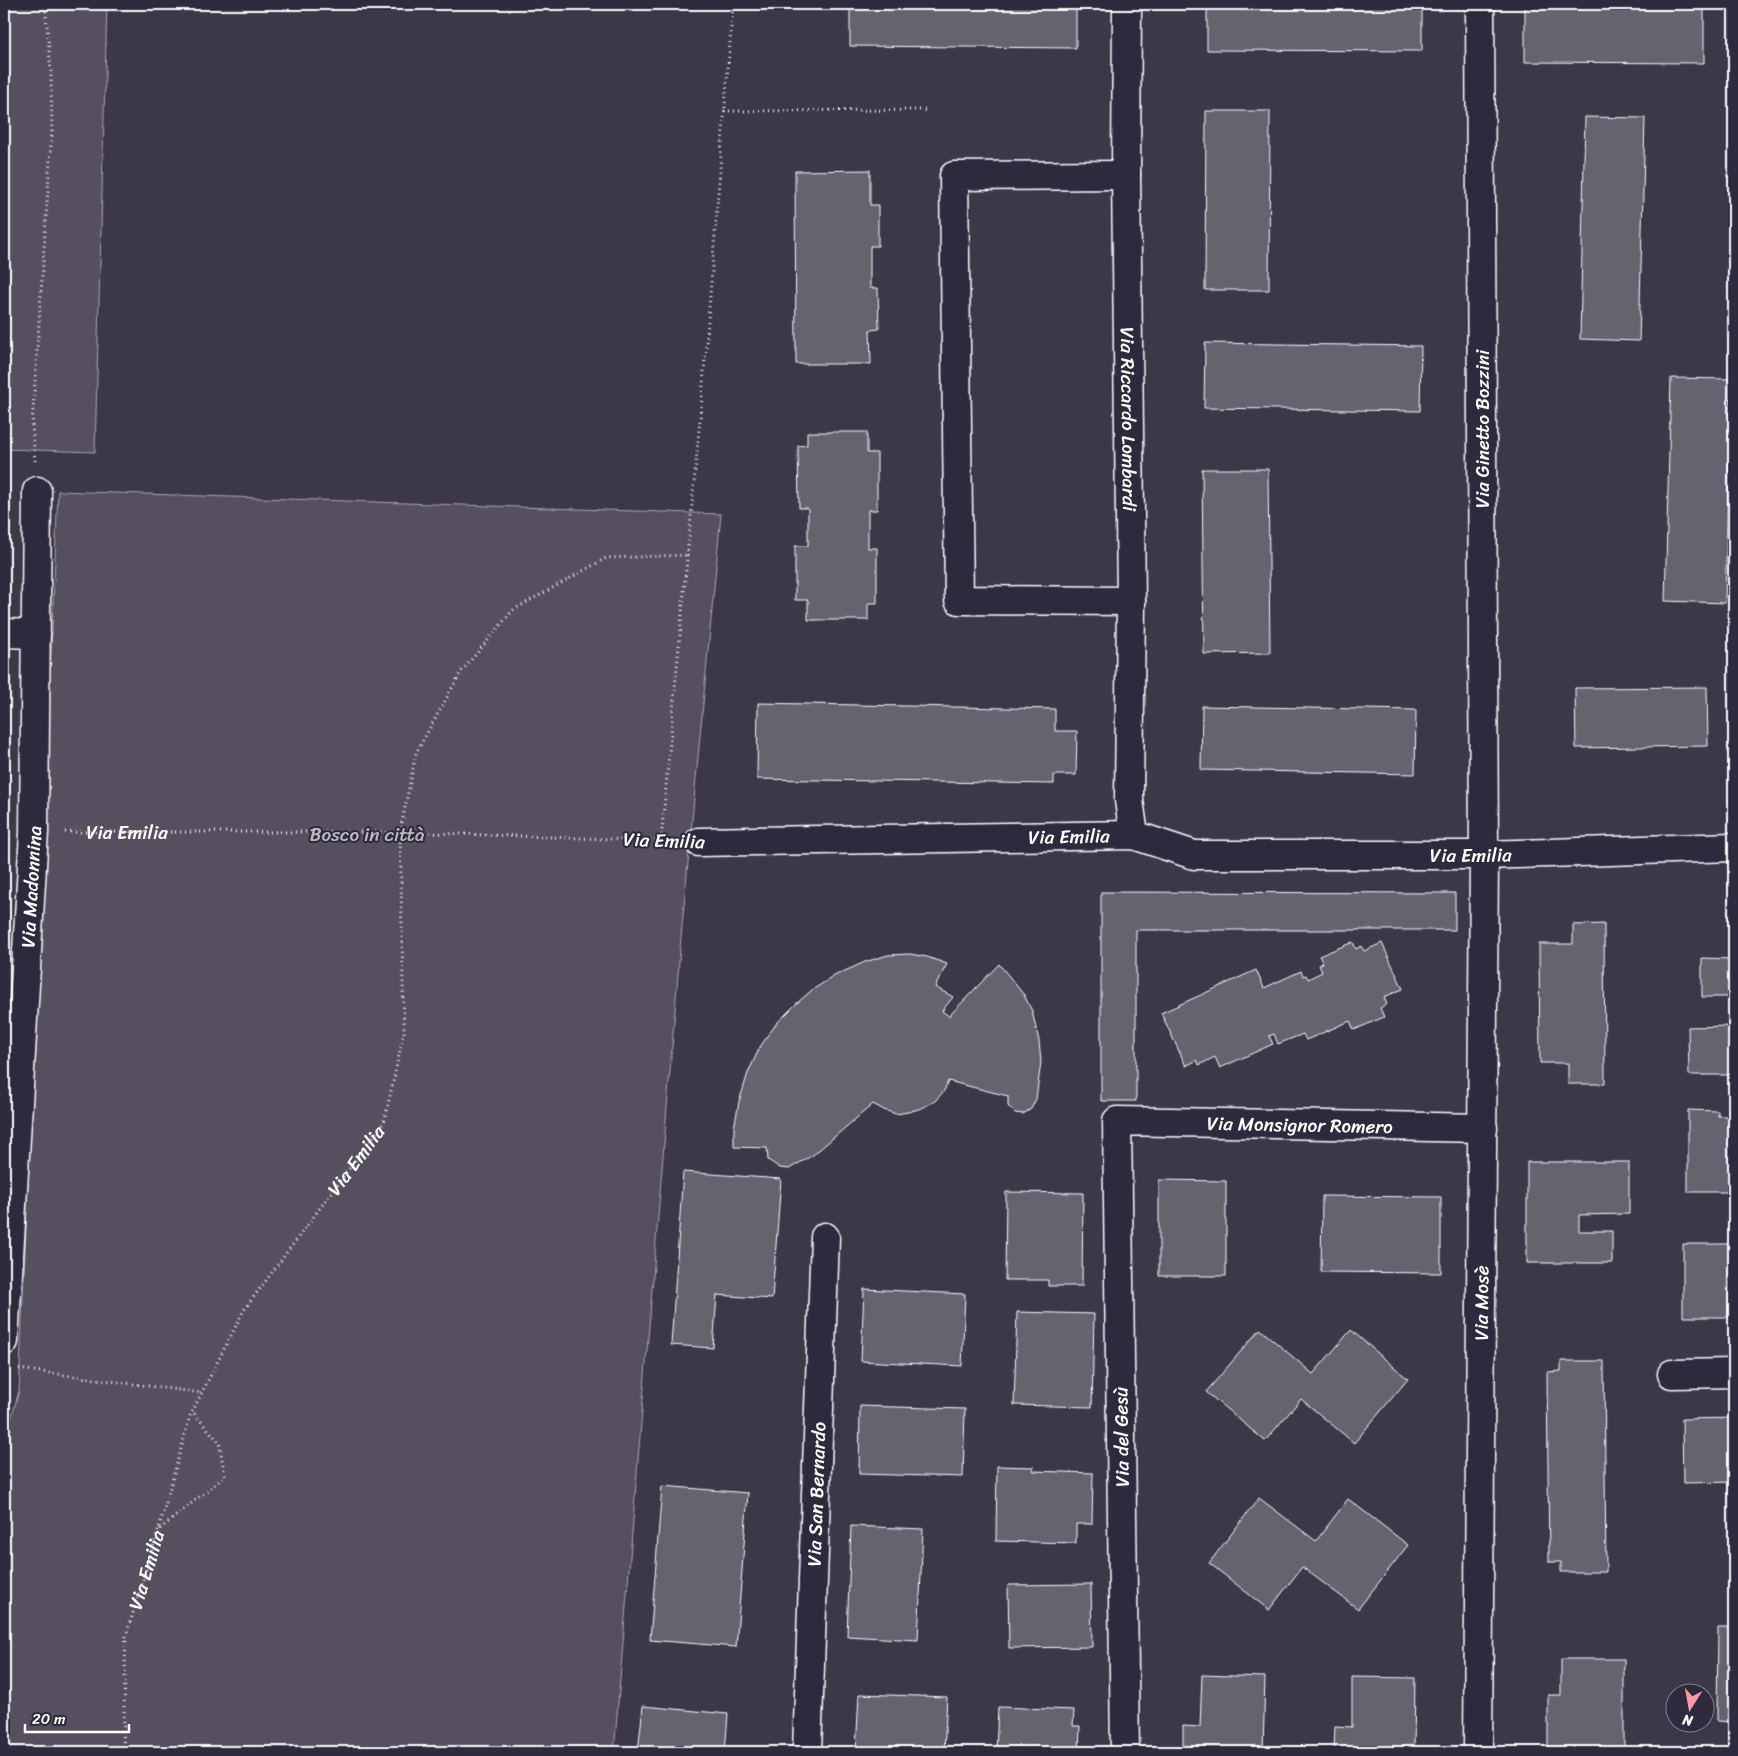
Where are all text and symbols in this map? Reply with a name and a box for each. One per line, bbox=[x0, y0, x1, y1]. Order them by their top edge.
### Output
street label: Via Riccardo Lombardi bbox=[1111, 327, 1146, 512]
street label: Via Ginetto Bozzini bbox=[1466, 349, 1499, 508]
street label: Via Emilia bbox=[86, 816, 168, 849]
park label: Bosco in città bbox=[310, 818, 425, 851]
street label: Via Emilia bbox=[1028, 819, 1111, 854]
street label: Via Emilia bbox=[623, 823, 706, 858]
street label: Via Madonnina bbox=[11, 825, 51, 949]
street label: Via Emilia bbox=[1430, 838, 1513, 872]
street label: Via Monsignor Romero bbox=[1207, 1107, 1394, 1143]
street label: Via Emilia bbox=[318, 1117, 394, 1203]
street label: Via Mosè bbox=[1465, 1265, 1498, 1341]
street label: Via del Gesù bbox=[1104, 1387, 1139, 1487]
street label: Via San Bernardo bbox=[797, 1421, 836, 1567]
street label: Via Emilia bbox=[119, 1526, 174, 1614]
north arrow bbox=[1666, 1684, 1716, 1734]
scale bar bbox=[25, 1701, 129, 1733]
text: 20 m bbox=[32, 1706, 66, 1732]
text: N bbox=[1680, 1707, 1696, 1734]

